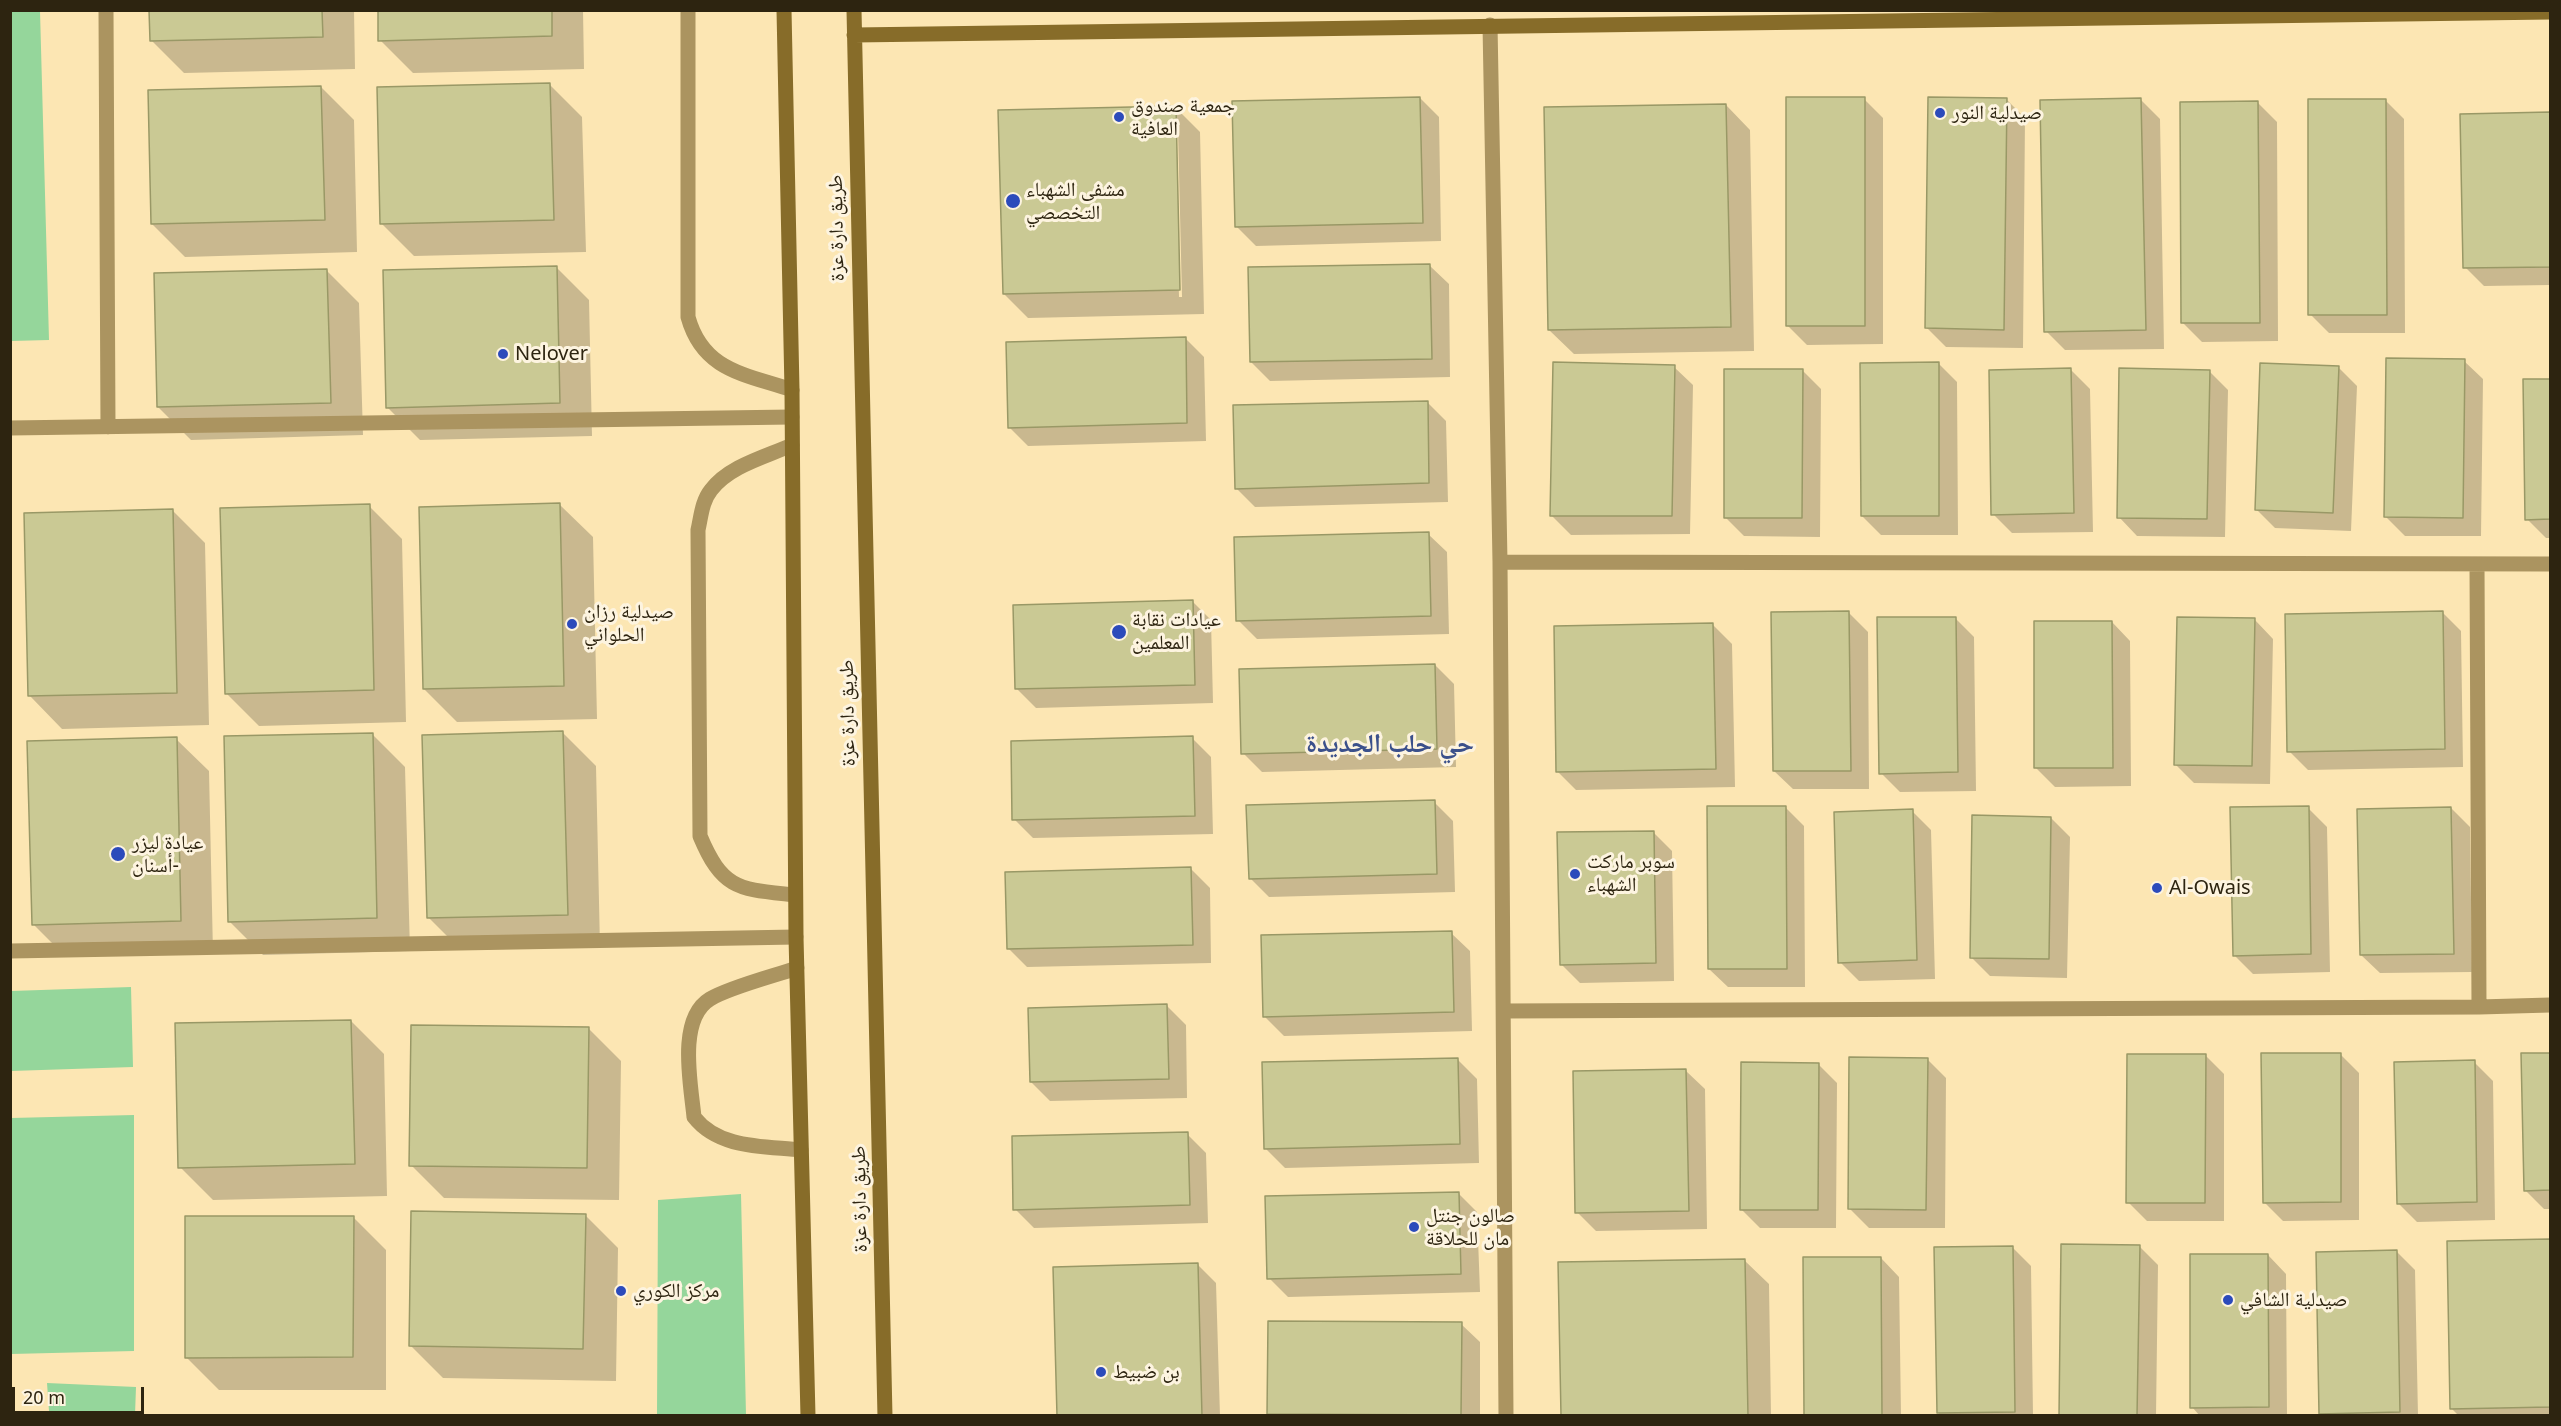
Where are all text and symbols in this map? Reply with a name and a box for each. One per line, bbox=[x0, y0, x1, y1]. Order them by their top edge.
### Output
place label: جمعية صندوق العافية bbox=[1131, 94, 1235, 141]
place label: صيدلية النور bbox=[1952, 101, 2042, 125]
marker: صيدلية النور bbox=[1933, 106, 1947, 120]
marker: جمعية صندوق العافية bbox=[1112, 110, 1126, 124]
street label: طريق دارة عزة bbox=[824, 174, 850, 282]
place label: مشفى الشهباء التخصصي bbox=[1026, 178, 1125, 225]
marker: مشفى الشهباء التخصصي bbox=[1004, 192, 1022, 210]
place label: Nelover bbox=[515, 342, 588, 366]
marker: Nelover bbox=[496, 347, 510, 361]
place label: صيدلية رزان الحلواني bbox=[584, 600, 674, 647]
place label: عيادات نقابة المعلمين bbox=[1132, 608, 1221, 655]
marker: صيدلية رزان الحلواني bbox=[565, 617, 579, 631]
marker: عيادات نقابة المعلمين bbox=[1110, 623, 1128, 641]
street label: طريق دارة عزة bbox=[835, 659, 861, 767]
district label: حي حلب الجديدة bbox=[1306, 729, 1474, 761]
place label: عيادة ليزر أسنان- bbox=[132, 831, 203, 878]
marker: عيادة ليزر أسنان- bbox=[109, 845, 127, 863]
place label: سوبر ماركت الشهباء bbox=[1587, 850, 1675, 897]
marker: سوبر ماركت الشهباء bbox=[1568, 867, 1582, 881]
place label: Al-Owais bbox=[2169, 876, 2251, 900]
marker: Al-Owais bbox=[2150, 881, 2164, 895]
street label: طريق دارة عزة bbox=[847, 1145, 873, 1253]
place label: صالون جنتل مان للحلاقة bbox=[1426, 1204, 1515, 1251]
marker: صالون جنتل مان للحلاقة bbox=[1407, 1220, 1421, 1234]
place label: مركز الكوري bbox=[633, 1279, 719, 1303]
marker: مركز الكوري bbox=[614, 1284, 628, 1298]
place label: صيدلية الشافي bbox=[2240, 1288, 2348, 1312]
marker: صيدلية الشافي bbox=[2221, 1293, 2235, 1307]
place label: بن ضبيط bbox=[1113, 1360, 1180, 1384]
marker: بن ضبيط bbox=[1094, 1365, 1108, 1379]
scale bar bbox=[15, 1375, 147, 1413]
text: 20 m bbox=[23, 1385, 65, 1409]

